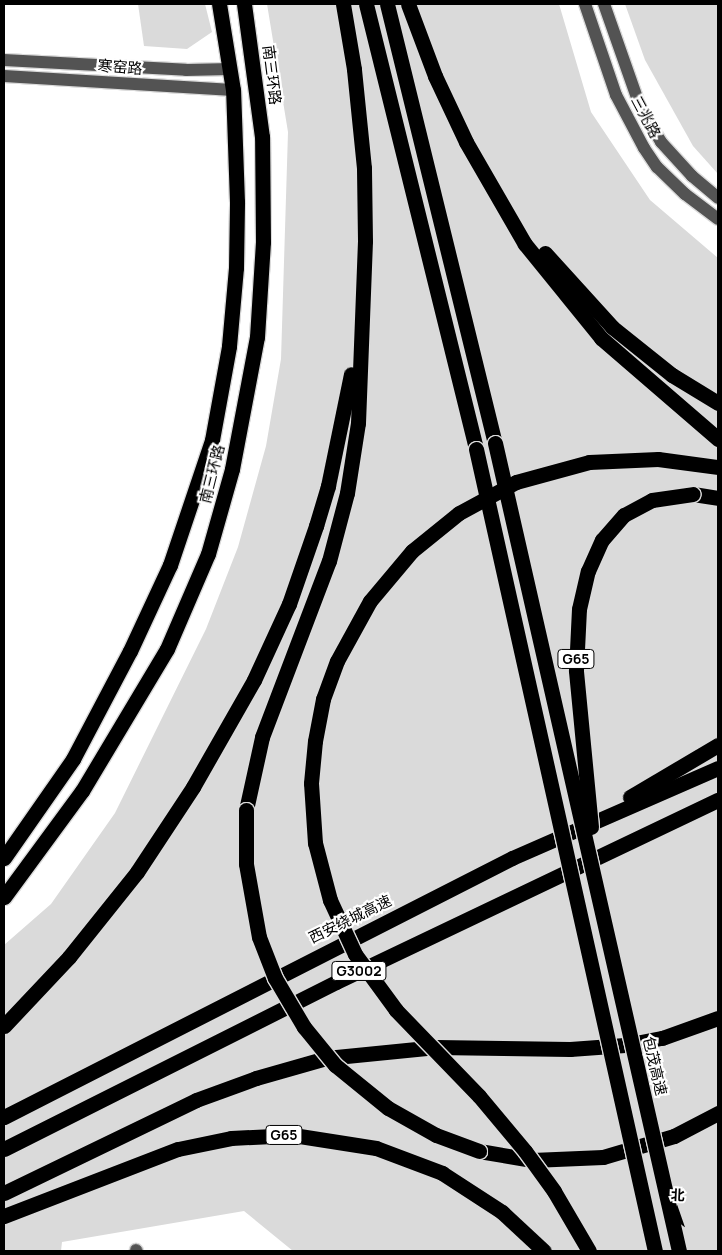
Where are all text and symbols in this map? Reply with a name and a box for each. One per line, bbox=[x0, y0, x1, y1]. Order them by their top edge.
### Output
street label: 南三环路 bbox=[259, 44, 285, 106]
street label: 寒窑路 bbox=[97, 56, 143, 78]
street label: 三兆路 bbox=[627, 93, 665, 141]
street label: 南三环路 bbox=[196, 443, 228, 505]
road number: G65 bbox=[557, 648, 595, 671]
street label: 西安绕城高速 bbox=[306, 891, 394, 947]
road number: G3002 bbox=[330, 959, 388, 982]
street label: 包茂高速 bbox=[639, 1035, 671, 1097]
road number: G65 bbox=[265, 1124, 303, 1146]
north arrow bbox=[652, 1185, 702, 1235]
text: 北 bbox=[670, 1185, 685, 1204]

